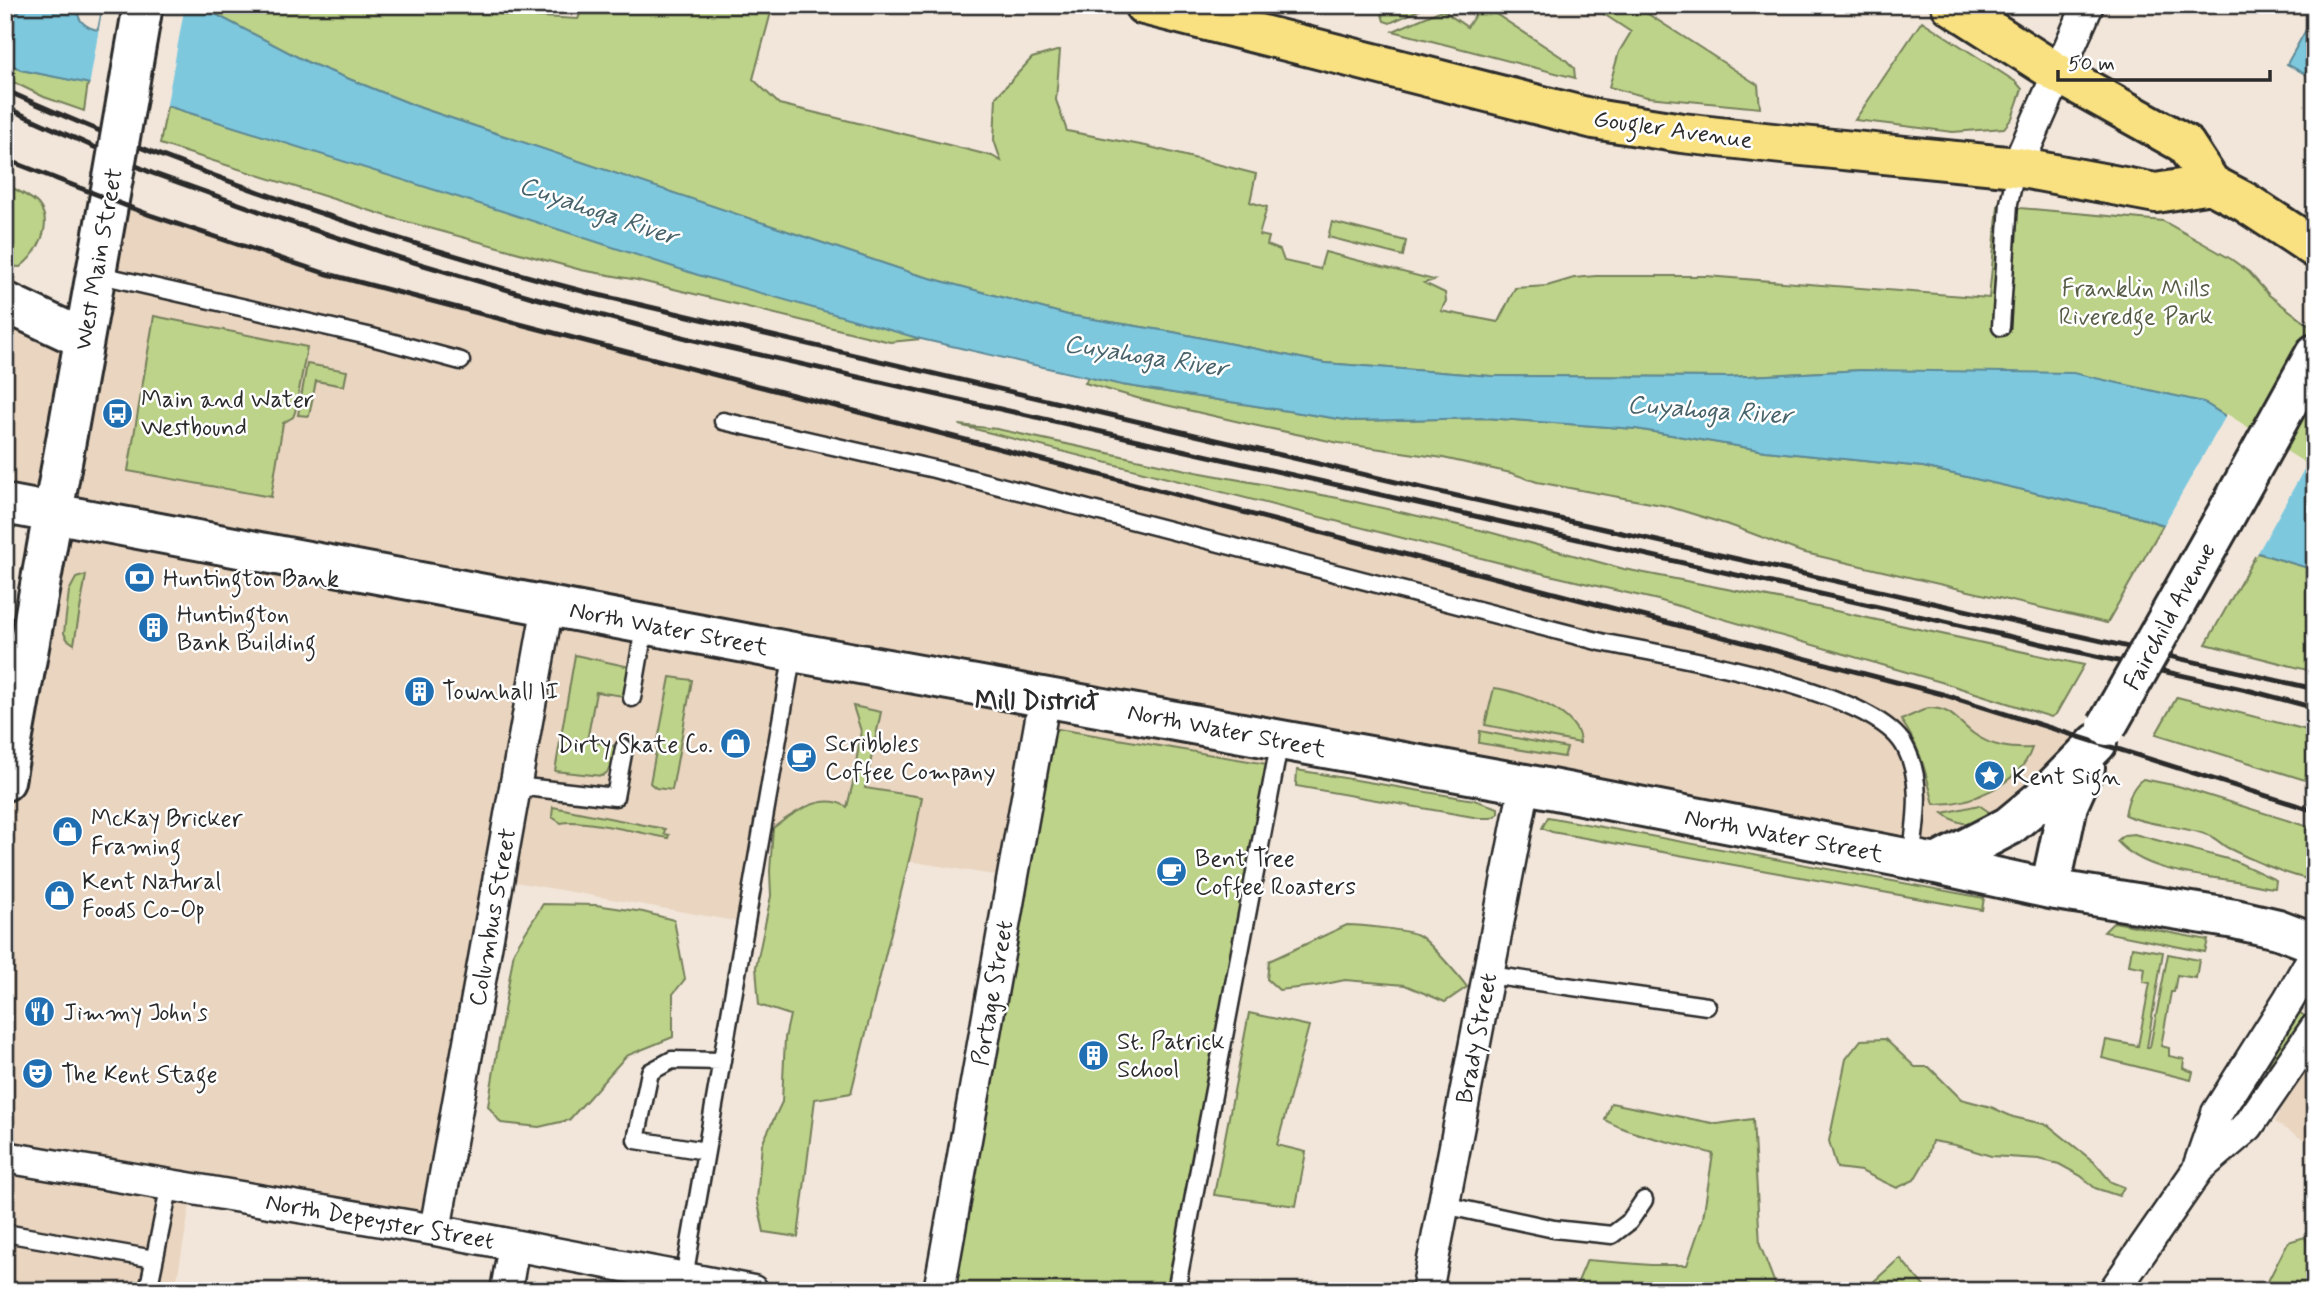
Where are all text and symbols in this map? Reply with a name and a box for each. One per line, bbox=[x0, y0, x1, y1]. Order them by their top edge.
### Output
scale bar bbox=[2058, 38, 2269, 82]
text: 50 m bbox=[2068, 50, 2115, 78]
street label: Gougler Avenue bbox=[1591, 104, 1755, 160]
street label: West Main Street bbox=[68, 166, 131, 353]
water label: Cuyahoga River bbox=[515, 169, 685, 256]
park label: Franklin Mills Riveredge Park bbox=[2059, 274, 2213, 336]
water label: Cuyahoga River bbox=[1061, 327, 1233, 387]
place label: Main and Water Westbound bbox=[141, 385, 314, 444]
water label: Cuyahoga River bbox=[1626, 388, 1797, 434]
bus stop icon: Main and Water Westbound bbox=[101, 396, 135, 430]
street label: Fairchild Avenue bbox=[2117, 537, 2224, 696]
bank icon: Huntington Bank bbox=[123, 561, 157, 595]
place label: Huntington Bank bbox=[163, 564, 339, 598]
street label: North Water Street bbox=[567, 595, 771, 664]
place label: Huntington Bank Building bbox=[177, 600, 316, 662]
building icon: Huntington Bank Building bbox=[137, 611, 171, 645]
building icon: Townhall II bbox=[402, 674, 436, 708]
place label: Townhall II bbox=[442, 677, 559, 708]
district label: Mill District bbox=[975, 685, 1100, 719]
street label: North Water Street bbox=[1125, 697, 1329, 766]
shop icon: Dirty Skate Co. bbox=[719, 727, 753, 761]
place label: Scribbles Coffee Company bbox=[825, 729, 995, 788]
place label: Dirty Skate Co. bbox=[557, 730, 713, 761]
cafe icon: Scribbles Coffee Company bbox=[785, 740, 819, 774]
place icon: Kent Sign bbox=[1972, 759, 2006, 793]
place label: Kent Sign bbox=[2012, 762, 2121, 796]
street label: North Water Street bbox=[1682, 802, 1886, 871]
place label: McKay Bricker Framing bbox=[91, 804, 244, 866]
shop icon: McKay Bricker Framing bbox=[51, 815, 85, 849]
street label: Columbus Street bbox=[463, 826, 524, 1009]
place label: Bent Tree Coffee Roasters bbox=[1195, 844, 1356, 903]
cafe icon: Bent Tree Coffee Roasters bbox=[1155, 855, 1189, 889]
place label: Kent Natural Foods Co-Op bbox=[82, 867, 221, 926]
shop icon: Kent Natural Foods Co-Op bbox=[42, 878, 76, 912]
street label: Portage Street bbox=[965, 918, 1022, 1068]
street label: Brady Street bbox=[1450, 970, 1505, 1106]
restaurant icon: Jimmy John's bbox=[23, 995, 57, 1029]
place label: Jimmy John's bbox=[63, 998, 208, 1029]
place label: St. Patrick School bbox=[1117, 1027, 1225, 1086]
building icon: St. Patrick School bbox=[1077, 1038, 1111, 1072]
theatre icon: The Kent Stage bbox=[21, 1057, 55, 1091]
place label: The Kent Stage bbox=[61, 1060, 218, 1094]
street label: North Depeyster Street bbox=[263, 1187, 496, 1258]

